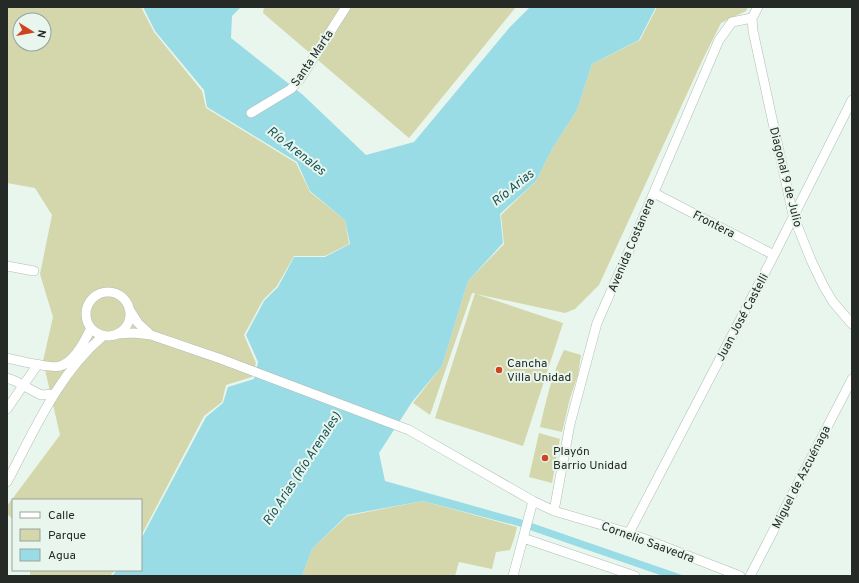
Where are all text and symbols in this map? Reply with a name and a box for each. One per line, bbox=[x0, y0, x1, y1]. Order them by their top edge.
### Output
north arrow bbox=[12, 12, 52, 52]
street label: Santa Marta bbox=[288, 27, 338, 90]
text: N bbox=[33, 29, 48, 39]
water label: Río Arenales bbox=[263, 124, 328, 180]
street label: Diagonal 9 de Julio bbox=[765, 126, 805, 229]
water label: Río Arias bbox=[489, 167, 538, 210]
street label: Avenida Costanera bbox=[605, 196, 659, 295]
street label: Frontera bbox=[690, 208, 737, 242]
street label: Juan José Castelli bbox=[713, 271, 773, 364]
place label: Cancha Villa Unidad bbox=[507, 356, 571, 386]
marker: Cancha Villa Unidad bbox=[494, 365, 504, 375]
water label: Río Arias (Río Arenales) bbox=[260, 409, 346, 529]
street label: Miguel de Azcuénaga bbox=[769, 423, 835, 532]
place label: Playón Barrio Unidad bbox=[553, 444, 627, 474]
marker: Playón Barrio Unidad bbox=[540, 453, 550, 463]
legend bbox=[12, 499, 142, 571]
text: Calle bbox=[48, 508, 75, 524]
street label: Cornelio Saavedra bbox=[599, 519, 697, 567]
text: Parque bbox=[48, 528, 86, 544]
text: Agua bbox=[48, 548, 76, 564]

